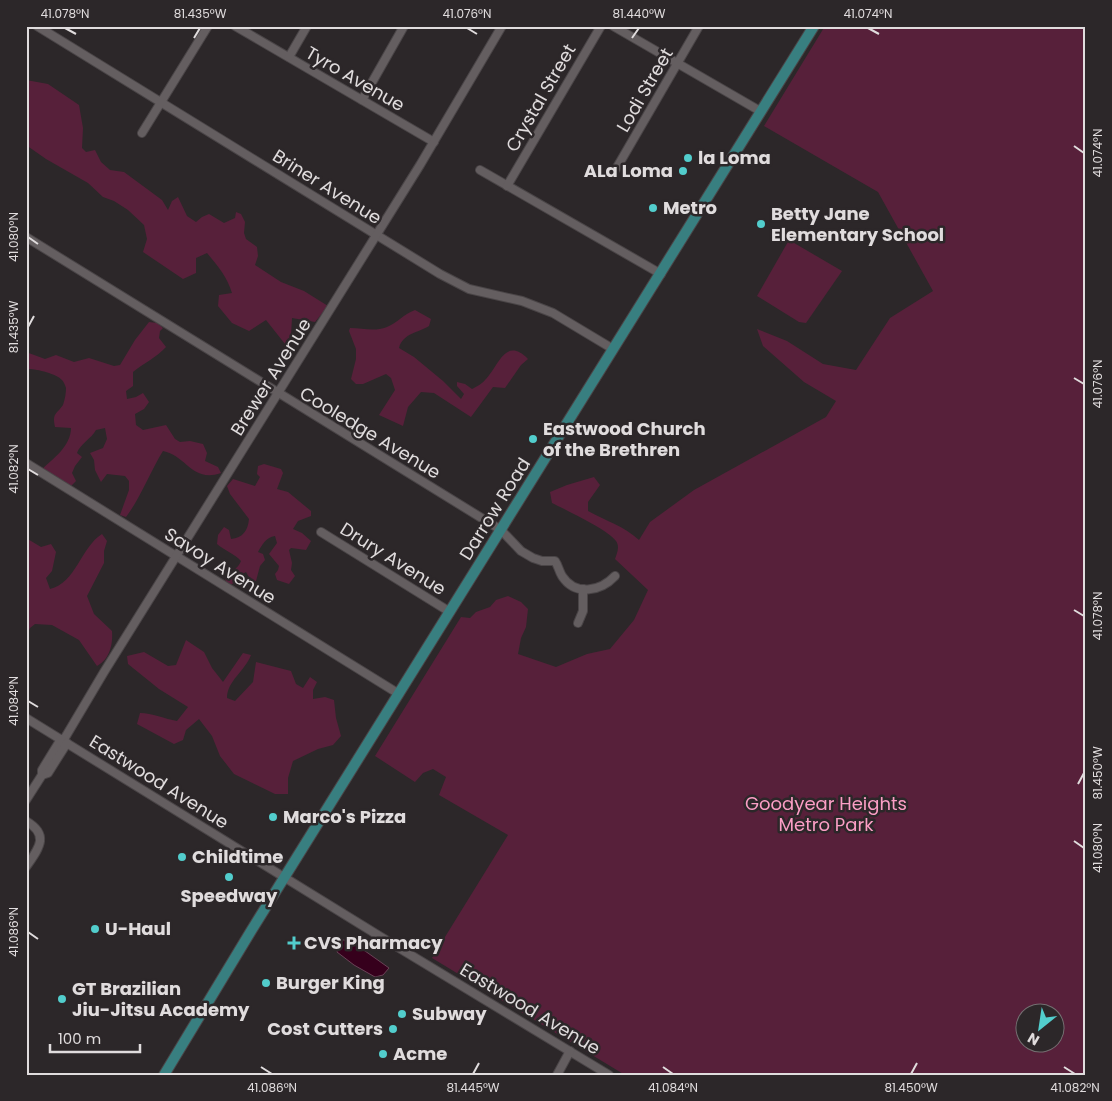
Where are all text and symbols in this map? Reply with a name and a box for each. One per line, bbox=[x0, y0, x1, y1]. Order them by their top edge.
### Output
text: 41.078°N bbox=[41, 5, 89, 22]
text: 81.435°W bbox=[174, 5, 227, 22]
text: 41.076°N bbox=[443, 5, 491, 22]
text: 81.440°W bbox=[612, 5, 666, 22]
text: 41.074°N bbox=[844, 5, 892, 22]
street label: Crystal Street bbox=[500, 39, 582, 156]
street label: Tyro Avenue bbox=[301, 40, 409, 117]
street label: Lodi Street bbox=[610, 43, 679, 136]
text: 41.074°N bbox=[1089, 129, 1106, 177]
street label: Briner Avenue bbox=[268, 143, 386, 230]
place label: la Loma bbox=[698, 145, 771, 170]
marker: la Loma bbox=[682, 152, 694, 164]
place label: ALa Loma bbox=[584, 158, 673, 183]
marker: ALa Loma bbox=[677, 165, 689, 177]
place label: Metro bbox=[663, 195, 717, 220]
place label: Betty Jane Elementary School bbox=[771, 201, 944, 247]
marker: Metro bbox=[647, 202, 659, 214]
text: 41.080°N bbox=[5, 212, 22, 262]
marker: Betty Jane Elementary School bbox=[755, 218, 767, 230]
text: 81.435°W bbox=[5, 300, 22, 353]
street label: Brewer Avenue bbox=[224, 313, 317, 440]
text: 41.076°N bbox=[1089, 360, 1106, 408]
street label: Cooledge Avenue bbox=[295, 381, 445, 485]
place label: Eastwood Church of the Brethren bbox=[543, 416, 706, 462]
marker: Eastwood Church of the Brethren bbox=[527, 433, 539, 445]
text: 41.082°N bbox=[5, 444, 22, 494]
street label: Darrow Road bbox=[453, 453, 536, 565]
street label: Drury Avenue bbox=[336, 516, 451, 601]
street label: Savoy Avenue bbox=[160, 521, 281, 610]
text: 41.078°N bbox=[1089, 592, 1106, 640]
text: 41.084°N bbox=[5, 676, 22, 726]
street label: Eastwood Avenue bbox=[85, 729, 234, 834]
text: 81.450°W bbox=[1089, 746, 1106, 800]
park label: Goodyear Heights Metro Park bbox=[745, 791, 907, 837]
place label: Marco's Pizza bbox=[283, 804, 406, 829]
marker: Marco's Pizza bbox=[267, 811, 279, 823]
text: 41.080°N bbox=[1089, 823, 1106, 873]
place label: Childtime bbox=[192, 844, 283, 869]
marker: Childtime bbox=[176, 851, 188, 863]
marker: Speedway bbox=[223, 871, 235, 883]
place label: Speedway bbox=[181, 883, 278, 908]
text: 41.086°N bbox=[5, 907, 22, 957]
place label: U-Haul bbox=[105, 916, 171, 941]
marker: U-Haul bbox=[89, 923, 101, 935]
place label: CVS Pharmacy bbox=[304, 930, 443, 955]
marker: CVS Pharmacy bbox=[288, 937, 300, 949]
street label: Eastwood Avenue bbox=[455, 957, 605, 1060]
place label: Burger King bbox=[276, 970, 385, 995]
place label: GT Brazilian Jiu-Jitsu Academy bbox=[72, 976, 250, 1022]
marker: Burger King bbox=[260, 977, 272, 989]
marker: GT Brazilian Jiu-Jitsu Academy bbox=[56, 993, 68, 1005]
place label: Subway bbox=[412, 1001, 487, 1026]
north arrow bbox=[1014, 1004, 1064, 1054]
marker: Subway bbox=[396, 1008, 408, 1020]
place label: Cost Cutters bbox=[267, 1016, 383, 1041]
scale bar bbox=[50, 1021, 140, 1053]
marker: Cost Cutters bbox=[387, 1023, 399, 1035]
text: 100 m bbox=[58, 1028, 101, 1049]
text: N bbox=[1024, 1028, 1043, 1051]
place label: Acme bbox=[393, 1041, 447, 1066]
marker: Acme bbox=[377, 1048, 389, 1060]
text: 41.086°N bbox=[247, 1079, 297, 1096]
text: 81.445°W bbox=[446, 1079, 500, 1096]
text: 41.084°N bbox=[648, 1079, 698, 1096]
text: 81.450°W bbox=[884, 1079, 938, 1096]
text: 41.082°N bbox=[1050, 1079, 1100, 1096]

